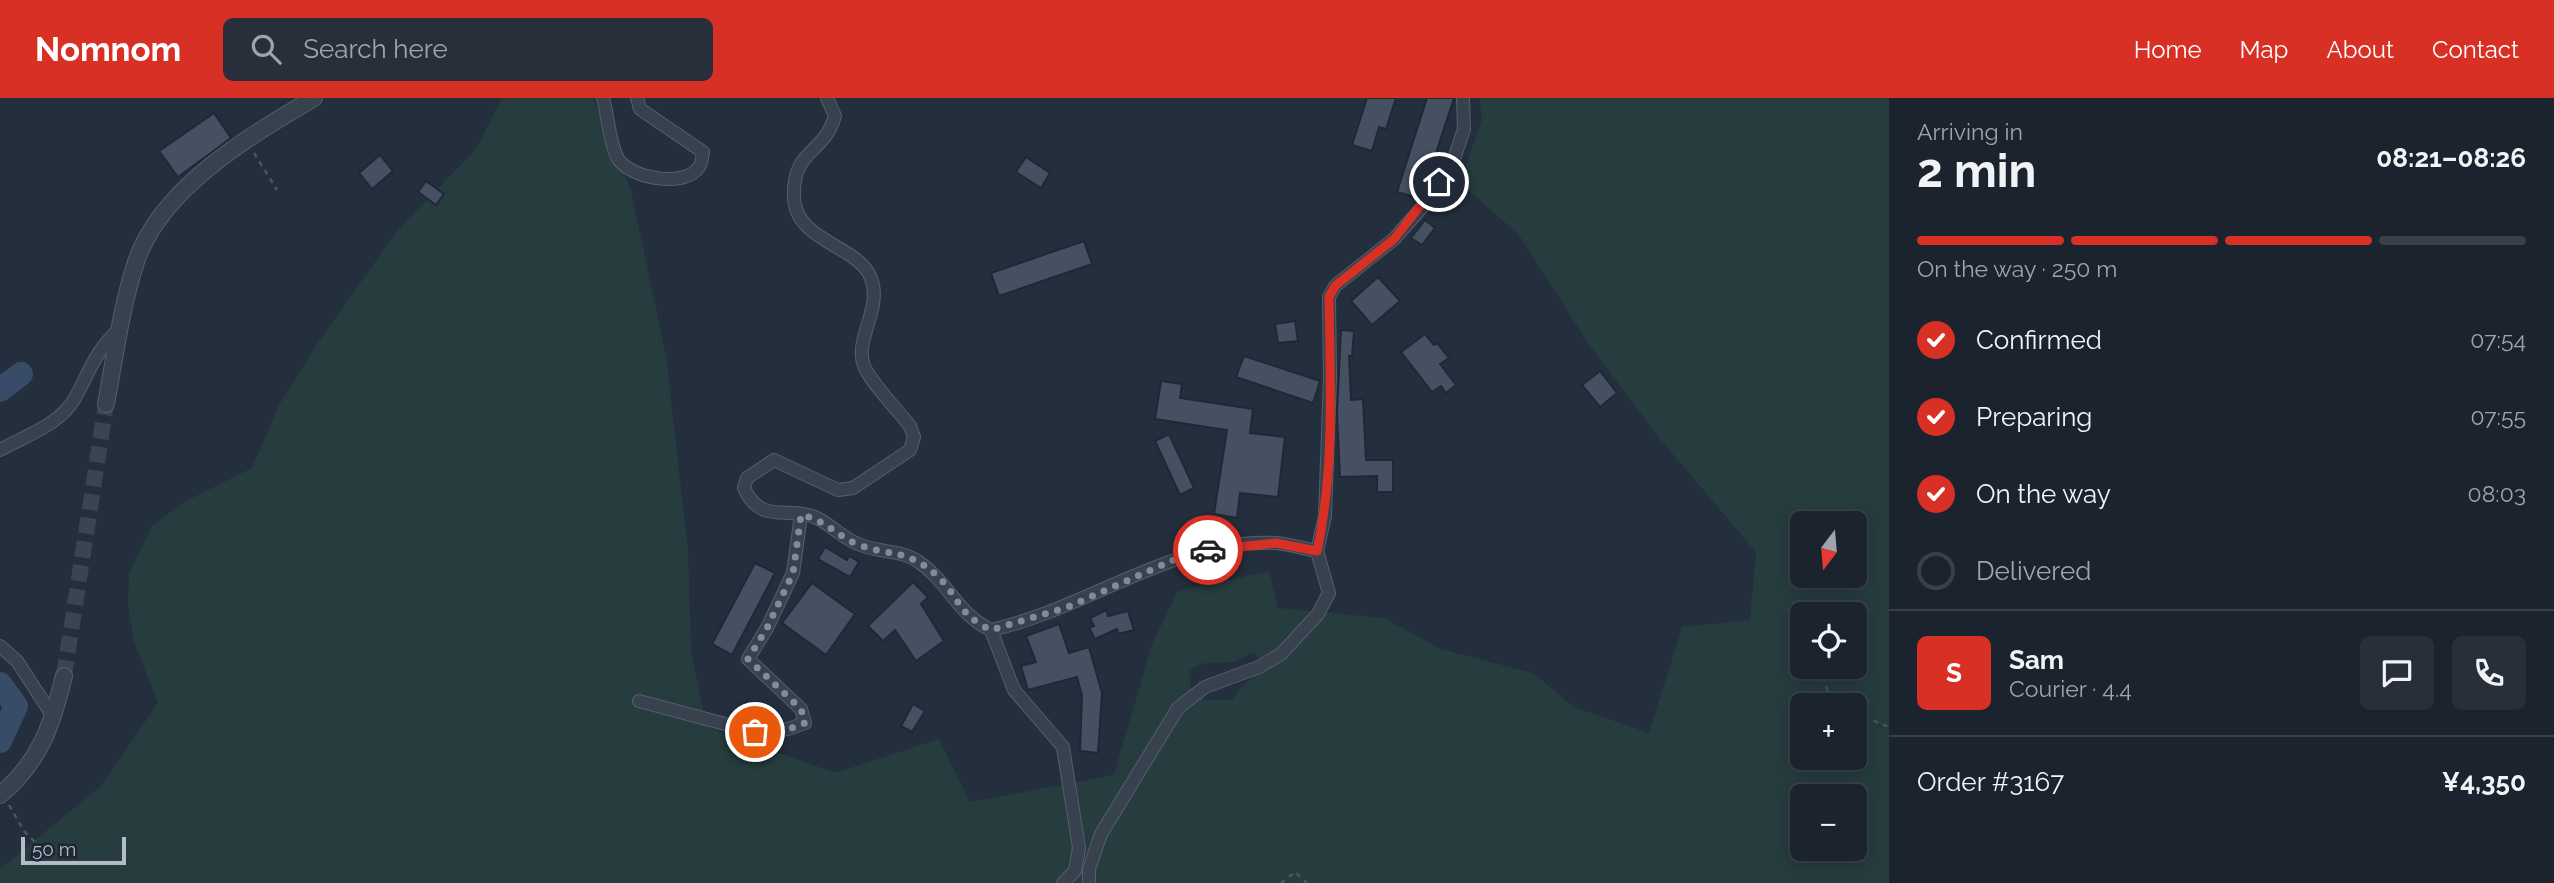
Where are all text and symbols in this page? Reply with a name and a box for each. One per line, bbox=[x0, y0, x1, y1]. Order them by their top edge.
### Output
search box bbox=[223, 18, 713, 81]
text: Nomnom bbox=[35, 30, 181, 69]
icon: search bbox=[247, 30, 285, 68]
text: Search here bbox=[303, 34, 448, 64]
text: Home bbox=[2134, 35, 2202, 64]
text: Map bbox=[2240, 35, 2288, 64]
text: About bbox=[2326, 35, 2394, 64]
text: Contact bbox=[2432, 35, 2519, 64]
text: Arriving in bbox=[1917, 118, 2023, 145]
text: 08:21–08:26 bbox=[2376, 143, 2526, 173]
text: 2 min bbox=[1917, 144, 2036, 198]
pin bbox=[1409, 152, 1469, 212]
icon: home bbox=[1420, 163, 1458, 201]
text: On the way · 250 m bbox=[1917, 255, 2117, 282]
icon: check bbox=[1917, 321, 1955, 359]
text: Confirmed bbox=[1976, 325, 2102, 355]
text: 07:54 bbox=[2470, 326, 2526, 353]
icon: check bbox=[1917, 398, 1955, 436]
text: Preparing bbox=[1976, 402, 2092, 432]
text: 07:55 bbox=[2470, 403, 2526, 430]
icon: check bbox=[1917, 475, 1955, 513]
text: On the way bbox=[1976, 479, 2111, 509]
text: 08:03 bbox=[2468, 480, 2526, 507]
north arrow bbox=[1790, 511, 1867, 588]
map controls bbox=[1790, 511, 1867, 861]
courier bbox=[1173, 515, 1243, 585]
icon: car bbox=[1189, 531, 1227, 569]
text: Delivered bbox=[1976, 556, 2091, 586]
button: locate bbox=[1790, 602, 1867, 679]
button: chat bbox=[2360, 636, 2434, 710]
button: phone bbox=[2452, 636, 2526, 710]
text: Sam bbox=[2009, 645, 2064, 675]
text: S bbox=[1946, 658, 1962, 688]
text: Courier · 4.4 bbox=[2009, 675, 2132, 702]
button: + bbox=[1790, 693, 1867, 770]
pin bbox=[725, 702, 785, 762]
icon: bag bbox=[736, 713, 774, 751]
text: Order #3167 bbox=[1917, 767, 2064, 797]
text: ¥4,350 bbox=[2442, 767, 2526, 797]
button: − bbox=[1790, 784, 1867, 861]
scale bar bbox=[21, 834, 126, 866]
text: 50 m bbox=[32, 838, 76, 860]

